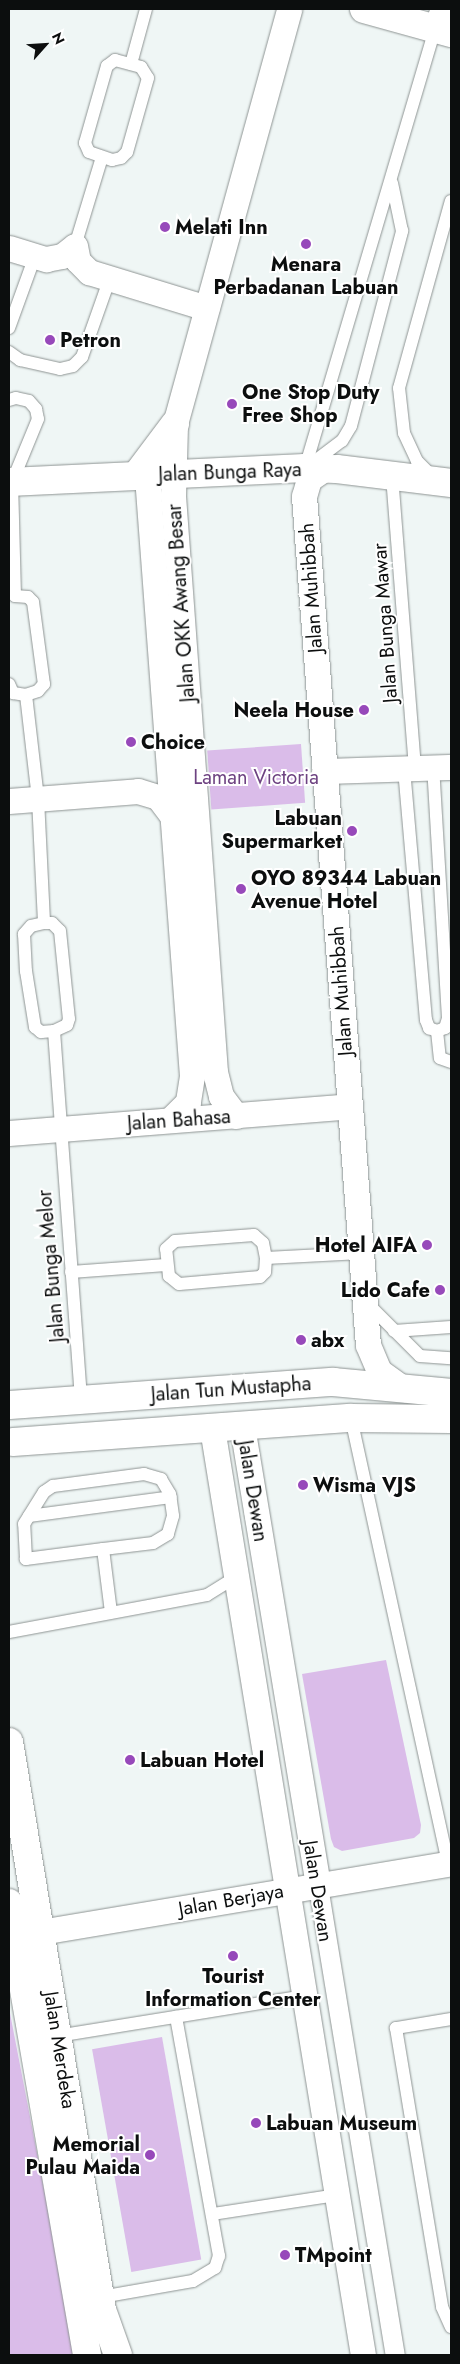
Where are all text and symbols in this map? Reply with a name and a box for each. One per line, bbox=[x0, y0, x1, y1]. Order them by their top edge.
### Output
north arrow bbox=[20, 20, 70, 70]
text: N bbox=[47, 29, 70, 48]
place label: Melati Inn bbox=[175, 215, 268, 239]
marker: Melati Inn bbox=[159, 221, 171, 233]
marker: Menara Perbadanan Labuan bbox=[300, 238, 312, 250]
place label: Menara Perbadanan Labuan bbox=[213, 252, 399, 299]
place label: Petron bbox=[60, 328, 121, 352]
marker: Petron bbox=[44, 334, 56, 346]
place label: One Stop Duty Free Shop bbox=[242, 380, 379, 427]
marker: One Stop Duty Free Shop bbox=[226, 398, 238, 410]
street label: Jalan Bunga Raya bbox=[158, 458, 302, 486]
street label: Jalan OKK Awang Besar bbox=[162, 503, 200, 703]
street label: Jalan Muhibbah bbox=[294, 522, 328, 654]
street label: Jalan Bunga Mawar bbox=[367, 542, 403, 704]
place label: Neela House bbox=[233, 698, 354, 722]
marker: Neela House bbox=[358, 704, 370, 716]
place label: Choice bbox=[141, 730, 205, 754]
marker: Choice bbox=[125, 736, 137, 748]
park label: Laman Victoria bbox=[193, 765, 319, 789]
place label: Labuan Supermarket bbox=[222, 807, 342, 854]
marker: Labuan Supermarket bbox=[346, 825, 358, 837]
place label: OYO 89344 Labuan Avenue Hotel bbox=[251, 866, 441, 913]
marker: OYO 89344 Labuan Avenue Hotel bbox=[235, 883, 247, 895]
street label: Jalan Muhibbah bbox=[324, 925, 358, 1057]
street label: Jalan Bahasa bbox=[126, 1104, 232, 1136]
street label: Jalan Bunga Melor bbox=[32, 1189, 70, 1343]
place label: Hotel AIFA bbox=[315, 1233, 417, 1257]
marker: Hotel AIFA bbox=[421, 1239, 433, 1251]
place label: Lido Cafe bbox=[341, 1278, 430, 1302]
marker: Lido Cafe bbox=[434, 1284, 446, 1296]
place label: abx bbox=[311, 1328, 344, 1352]
marker: abx bbox=[295, 1334, 307, 1346]
street label: Jalan Tun Mustapha bbox=[150, 1371, 312, 1407]
street label: Jalan Dewan bbox=[233, 1439, 273, 1543]
place label: Wisma VJS bbox=[313, 1473, 416, 1497]
marker: Wisma VJS bbox=[297, 1479, 309, 1491]
place label: Labuan Hotel bbox=[140, 1748, 264, 1772]
marker: Labuan Hotel bbox=[124, 1754, 136, 1766]
street label: Jalan Dewan bbox=[298, 1839, 338, 1943]
street label: Jalan Berjaya bbox=[177, 1879, 285, 1921]
marker: Tourist Information Center bbox=[227, 1950, 239, 1962]
place label: Tourist Information Center bbox=[145, 1964, 321, 2011]
street label: Jalan Merdeka bbox=[39, 1990, 81, 2110]
place label: Labuan Museum bbox=[266, 2111, 417, 2135]
marker: Labuan Museum bbox=[250, 2117, 262, 2129]
place label: Memorial Pulau Maida bbox=[26, 2132, 140, 2179]
marker: Memorial Pulau Maida bbox=[144, 2149, 156, 2161]
place label: TMpoint bbox=[295, 2243, 372, 2267]
marker: TMpoint bbox=[279, 2249, 291, 2261]

